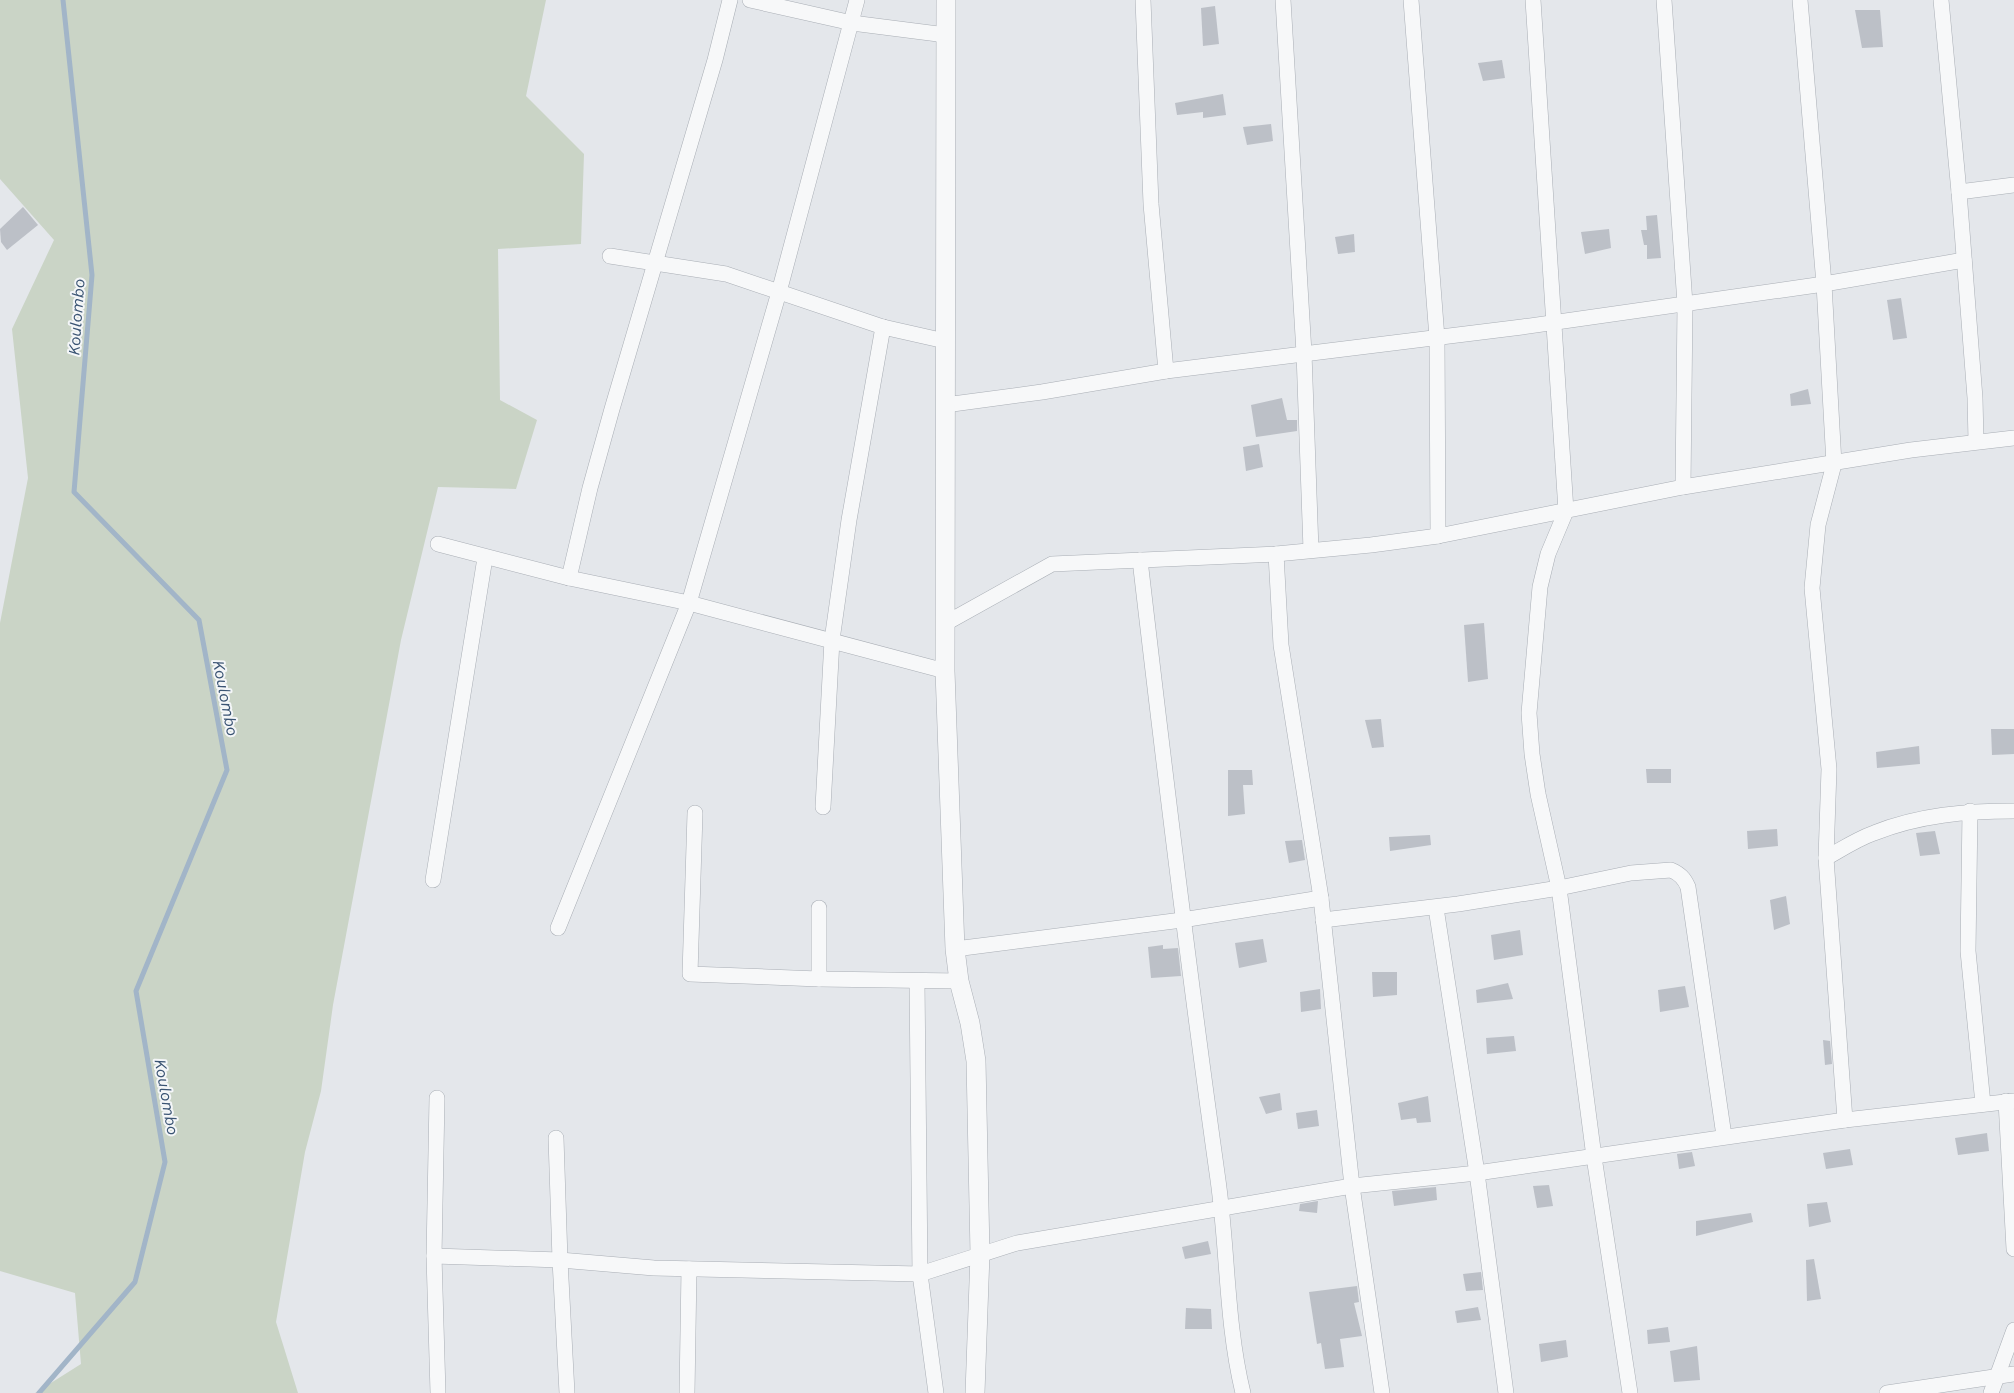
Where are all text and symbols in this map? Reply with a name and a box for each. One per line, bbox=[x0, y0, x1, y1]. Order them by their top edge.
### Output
water label: Koulombo bbox=[64, 278, 89, 356]
water label: Koulombo bbox=[209, 658, 242, 738]
water label: Koulombo bbox=[150, 1057, 183, 1137]

